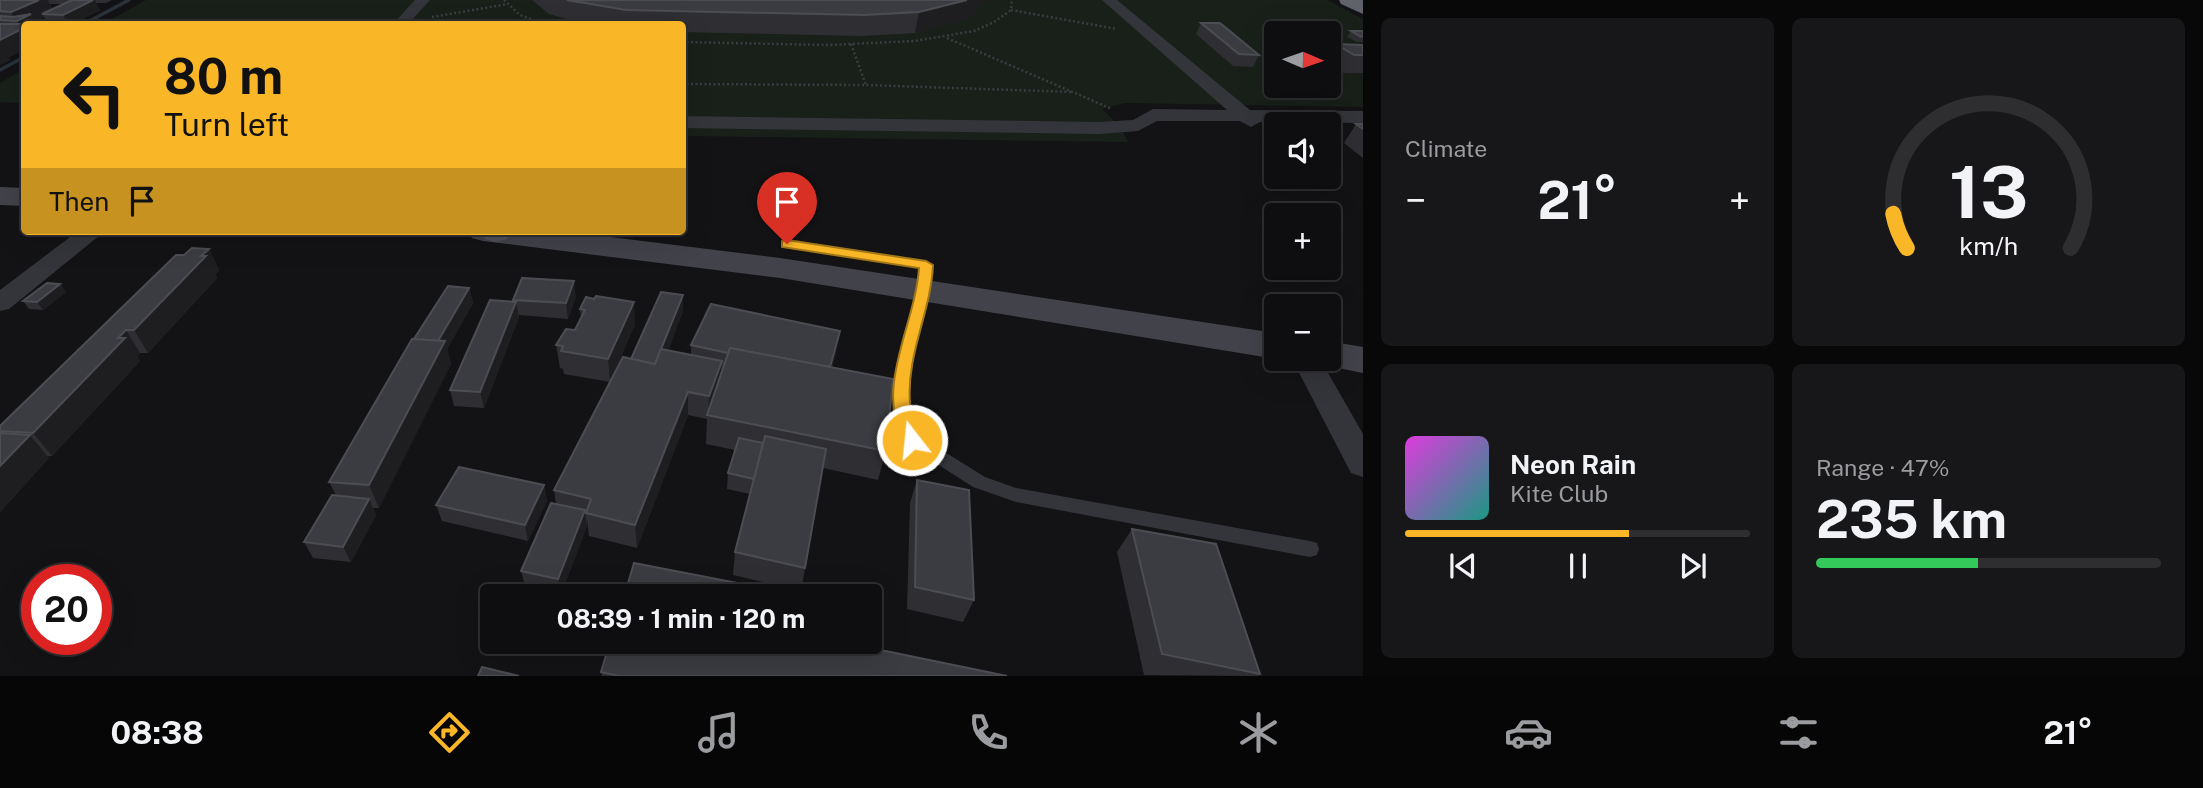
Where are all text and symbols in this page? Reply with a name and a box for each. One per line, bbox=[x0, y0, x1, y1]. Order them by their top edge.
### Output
north arrow bbox=[1264, 21, 1340, 98]
map controls bbox=[1264, 21, 1341, 371]
text: 80 m bbox=[164, 47, 283, 105]
icon: left bbox=[49, 49, 140, 140]
text: Turn left bbox=[164, 106, 289, 143]
button: sound bbox=[1264, 112, 1341, 189]
text: Climate bbox=[1405, 135, 1487, 162]
text: 13 bbox=[1949, 149, 2028, 234]
text: 21° bbox=[1538, 170, 1617, 231]
pin bbox=[757, 172, 817, 244]
text: − bbox=[1405, 178, 1426, 223]
text: + bbox=[1729, 178, 1750, 223]
icon: arrive bbox=[123, 182, 161, 220]
icon: arrive bbox=[768, 183, 806, 221]
text: Then bbox=[49, 186, 109, 217]
button: + bbox=[1264, 203, 1341, 280]
text: km/h bbox=[1959, 231, 2018, 261]
button: − bbox=[1264, 294, 1341, 371]
position arrow bbox=[875, 403, 949, 477]
text: Neon Rain bbox=[1510, 449, 1636, 480]
text: Range · 47% bbox=[1816, 454, 1950, 481]
text: Kite Club bbox=[1510, 480, 1608, 507]
text: 235 km bbox=[1816, 489, 2007, 550]
icon: previous bbox=[1444, 547, 1482, 585]
icon: pause bbox=[1559, 547, 1597, 585]
icon: next bbox=[1674, 547, 1712, 585]
speed limit sign: 20 bbox=[21, 564, 112, 655]
text: 08:39 · 1 min · 120 m bbox=[557, 603, 805, 634]
icon: directions bbox=[425, 708, 474, 757]
icon: music bbox=[694, 708, 743, 757]
icon: phone bbox=[964, 708, 1013, 757]
icon: climate bbox=[1234, 708, 1283, 757]
icon: car bbox=[1504, 708, 1553, 757]
icon: filters bbox=[1774, 708, 1823, 757]
text: 08:38 bbox=[110, 714, 204, 751]
text: 21° bbox=[2043, 714, 2093, 751]

